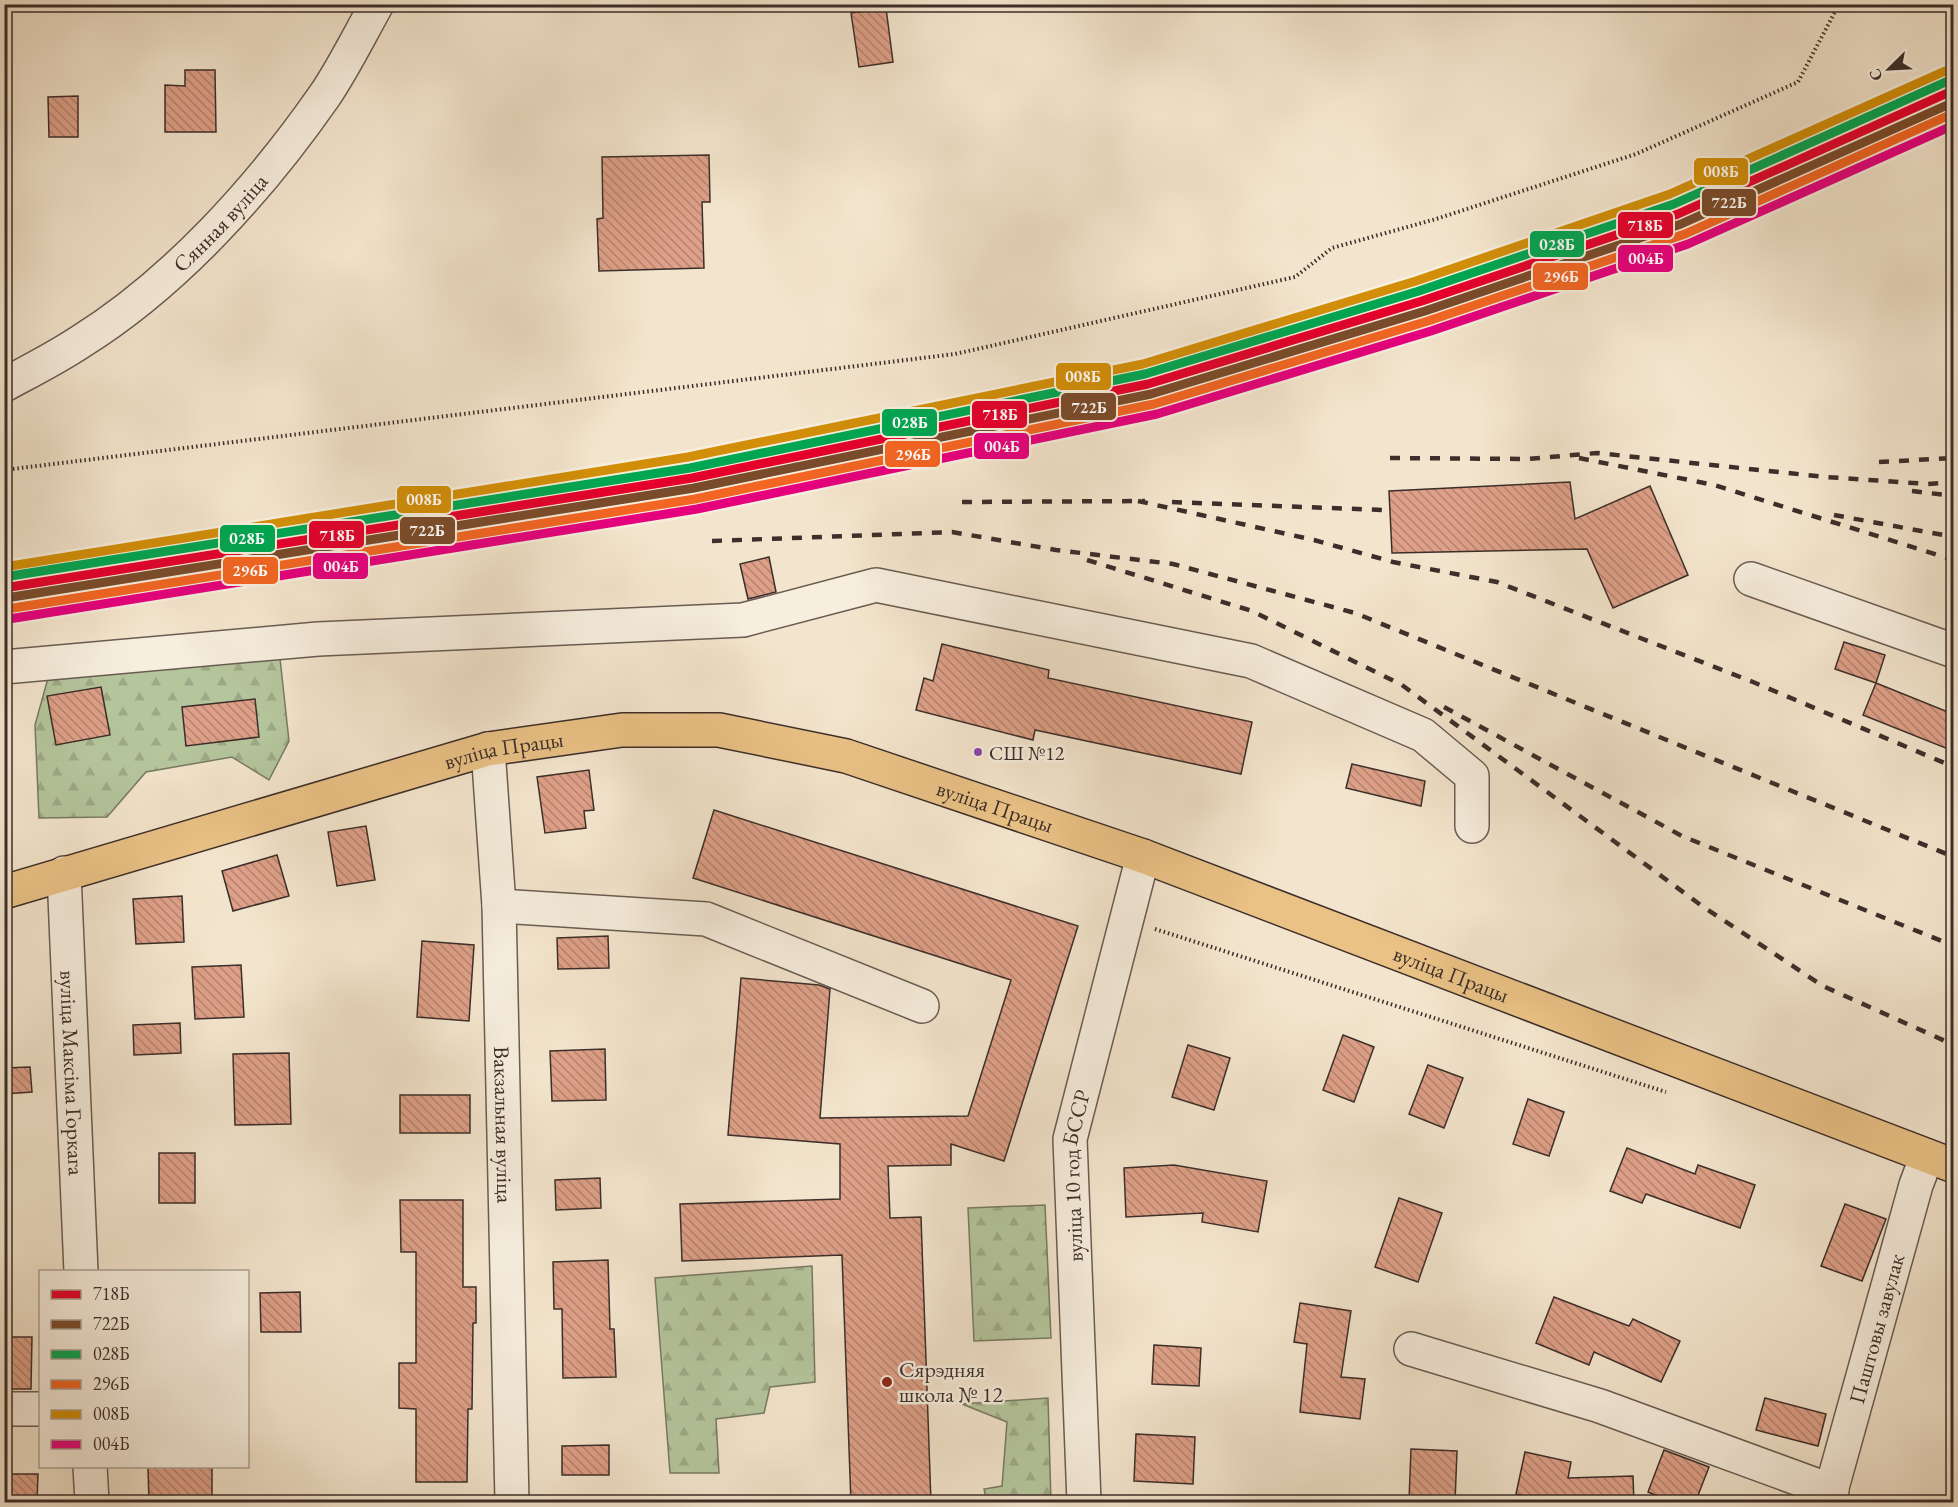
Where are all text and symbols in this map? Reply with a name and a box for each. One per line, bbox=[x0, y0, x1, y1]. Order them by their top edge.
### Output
north arrow bbox=[1859, 39, 1919, 99]
text: С bbox=[1864, 65, 1888, 84]
line badge: 008Б bbox=[1693, 157, 1749, 186]
text: 008Б bbox=[1703, 161, 1739, 182]
street label: Сянная вуліца bbox=[167, 167, 274, 279]
line badge: 722Б bbox=[1701, 188, 1757, 217]
text: 722Б bbox=[1711, 192, 1747, 213]
line badge: 718Б bbox=[1617, 211, 1674, 239]
text: 718Б bbox=[1627, 215, 1663, 236]
line badge: 028Б bbox=[1529, 230, 1585, 258]
text: 028Б bbox=[1539, 234, 1575, 255]
line badge: 004Б bbox=[1617, 244, 1674, 273]
text: 004Б bbox=[1628, 248, 1664, 269]
line badge: 296Б bbox=[1532, 262, 1589, 291]
text: 296Б bbox=[1543, 266, 1579, 287]
line badge: 008Б bbox=[1055, 362, 1112, 391]
text: 008Б bbox=[1065, 366, 1101, 387]
line badge: 722Б bbox=[1060, 392, 1117, 421]
text: 722Б bbox=[1071, 397, 1107, 418]
line badge: 718Б bbox=[971, 400, 1028, 429]
text: 718Б bbox=[982, 404, 1018, 425]
line badge: 028Б bbox=[881, 408, 938, 437]
text: 028Б bbox=[892, 412, 928, 433]
line badge: 004Б bbox=[973, 432, 1030, 460]
text: 004Б bbox=[984, 436, 1020, 457]
line badge: 296Б bbox=[884, 440, 941, 468]
text: 296Б bbox=[895, 444, 931, 465]
line badge: 008Б bbox=[396, 485, 452, 514]
text: 008Б bbox=[406, 489, 442, 510]
line badge: 722Б bbox=[399, 516, 456, 545]
line badge: 718Б bbox=[308, 520, 365, 549]
text: 722Б bbox=[409, 520, 445, 541]
line badge: 028Б bbox=[219, 524, 276, 553]
text: 718Б bbox=[319, 525, 355, 546]
text: 028Б bbox=[229, 528, 265, 549]
line badge: 004Б bbox=[312, 552, 369, 580]
line badge: 296Б bbox=[222, 556, 279, 585]
text: 004Б bbox=[323, 556, 359, 577]
text: 296Б bbox=[232, 560, 268, 581]
street label: вуліца Працы bbox=[441, 724, 565, 776]
place label: СШ №12 bbox=[989, 740, 1065, 766]
marker: СШ №12 bbox=[972, 746, 984, 758]
street label: вуліца Працы bbox=[933, 774, 1057, 840]
street label: вуліца Працы bbox=[1389, 939, 1513, 1009]
street label: вуліца Максіма Горкага bbox=[53, 970, 91, 1176]
street label: Вакзальная вуліца bbox=[487, 1046, 519, 1204]
street label: вуліца 10 год БССР bbox=[1055, 1087, 1097, 1262]
street label: Паштовы завулак bbox=[1842, 1250, 1911, 1407]
legend bbox=[39, 1270, 249, 1468]
text: 718Б bbox=[93, 1282, 130, 1305]
text: 722Б bbox=[93, 1312, 130, 1335]
text: 028Б bbox=[93, 1342, 130, 1365]
place label: Сярэдняя школа № 12 bbox=[899, 1355, 1003, 1409]
text: 296Б bbox=[93, 1372, 130, 1395]
marker: Сярэдняя школа № 12 bbox=[880, 1375, 894, 1389]
text: 008Б bbox=[93, 1402, 130, 1425]
text: 004Б bbox=[93, 1432, 130, 1455]

